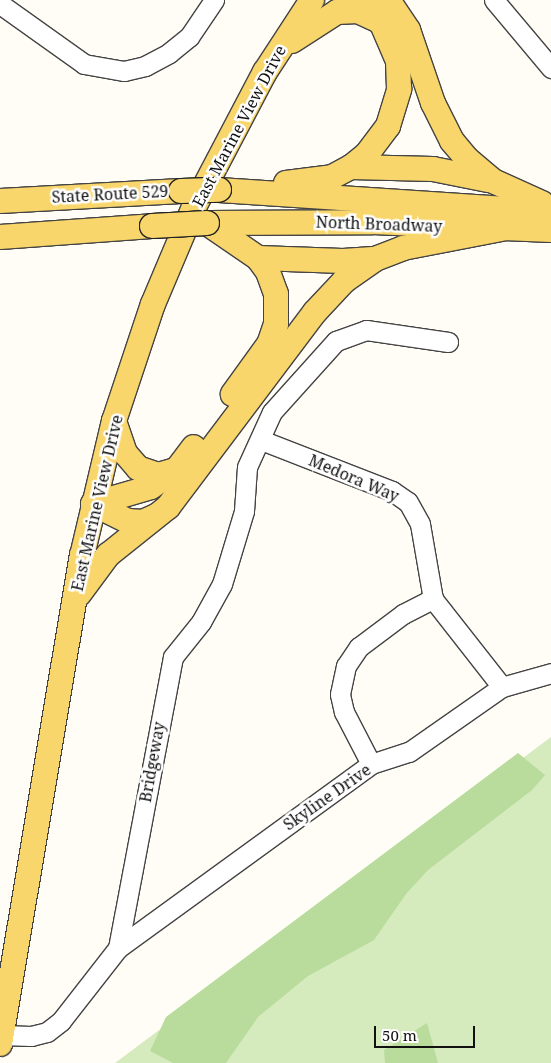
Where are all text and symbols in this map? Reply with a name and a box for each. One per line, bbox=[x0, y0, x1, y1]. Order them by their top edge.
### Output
street label: East Marine View Drive bbox=[188, 42, 290, 210]
street label: State Route 529 bbox=[51, 181, 169, 207]
street label: North Broadway bbox=[315, 212, 443, 236]
street label: East Marine View Drive bbox=[67, 413, 127, 593]
street label: Medora Way bbox=[306, 450, 402, 506]
street label: Bridgeway bbox=[135, 720, 169, 804]
street label: Skyline Drive bbox=[280, 760, 374, 834]
scale bar bbox=[376, 1016, 477, 1048]
text: 50 m bbox=[382, 1025, 417, 1045]

